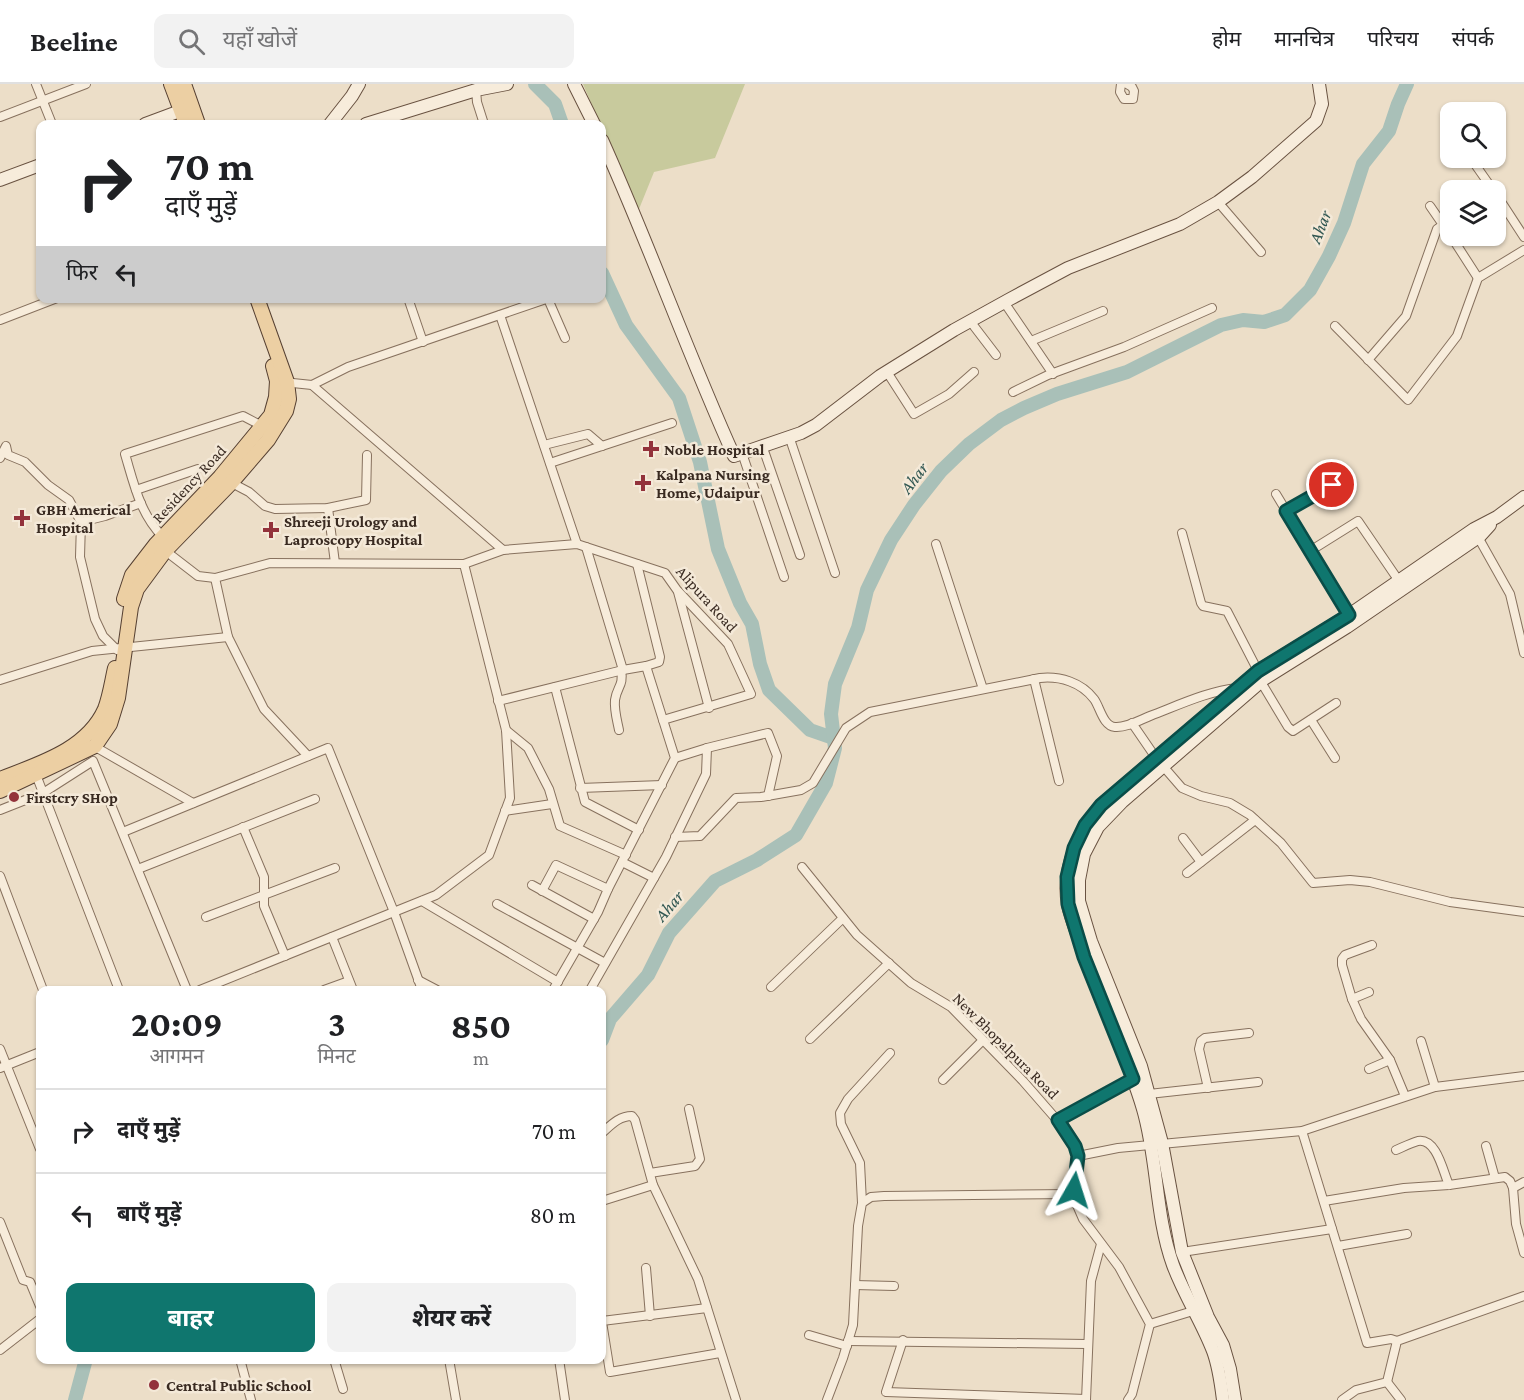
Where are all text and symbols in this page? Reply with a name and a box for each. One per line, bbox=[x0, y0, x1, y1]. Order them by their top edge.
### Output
search box bbox=[154, 14, 574, 68]
icon: search bbox=[175, 25, 208, 58]
text: Beeline bbox=[30, 26, 118, 57]
text: यहाँ खोजें bbox=[223, 27, 297, 52]
text: होम bbox=[1212, 27, 1241, 51]
text: मानचित्र bbox=[1274, 27, 1334, 51]
text: परिचय bbox=[1367, 27, 1419, 51]
text: संपर्क bbox=[1452, 27, 1494, 51]
map controls bbox=[1440, 102, 1506, 246]
button: search bbox=[1440, 102, 1506, 168]
text: 70 m bbox=[165, 142, 254, 189]
icon: right bbox=[66, 144, 144, 222]
button: layers bbox=[1440, 180, 1506, 246]
text: दाएँ मुड़ें bbox=[165, 191, 237, 221]
water label: Ahar bbox=[1304, 207, 1336, 247]
icon: left bbox=[110, 258, 143, 291]
text: फिर bbox=[66, 260, 98, 285]
marker: Noble Hospital bbox=[642, 440, 660, 458]
street label: Residency Road bbox=[149, 441, 230, 527]
place label: Noble Hospital bbox=[664, 441, 765, 458]
water label: Ahar bbox=[895, 458, 933, 498]
pin bbox=[1306, 459, 1357, 510]
place label: Kalpana Nursing Home, Udaipur bbox=[656, 466, 770, 501]
icon: arrive bbox=[1315, 468, 1348, 501]
marker: Kalpana Nursing Home, Udaipur bbox=[634, 474, 652, 492]
place label: GBH Americal Hospital bbox=[36, 501, 131, 536]
marker: GBH Americal Hospital bbox=[13, 509, 31, 527]
place label: Shreeji Urology and Laproscopy Hospital bbox=[284, 513, 423, 548]
marker: Shreeji Urology and Laproscopy Hospital bbox=[262, 521, 280, 539]
street label: Alipura Road bbox=[672, 563, 741, 636]
place label: Firstcry SHop bbox=[26, 789, 118, 806]
marker: Firstcry SHop bbox=[7, 790, 21, 804]
water label: Ahar bbox=[650, 886, 688, 926]
street label: New Bhopalpura Road bbox=[949, 990, 1063, 1104]
text: 20:09 bbox=[131, 1004, 223, 1044]
text: 3 bbox=[328, 1004, 346, 1044]
text: 850 bbox=[451, 1006, 511, 1046]
text: आगमन bbox=[149, 1045, 204, 1067]
text: मिनट bbox=[318, 1045, 356, 1067]
text: m bbox=[473, 1047, 489, 1069]
icon: right bbox=[66, 1115, 99, 1148]
text: दाएँ मुड़ें bbox=[117, 1117, 180, 1142]
text: 70 m bbox=[532, 1119, 576, 1144]
position arrow bbox=[1042, 1158, 1106, 1222]
icon: left bbox=[66, 1199, 99, 1232]
text: बाएँ मुड़ें bbox=[117, 1201, 182, 1226]
text: 80 m bbox=[530, 1203, 576, 1228]
button: बाहर bbox=[66, 1283, 315, 1352]
button: शेयर करें bbox=[327, 1283, 576, 1352]
place label: Central Public School bbox=[166, 1377, 312, 1394]
marker: Central Public School bbox=[147, 1378, 161, 1392]

